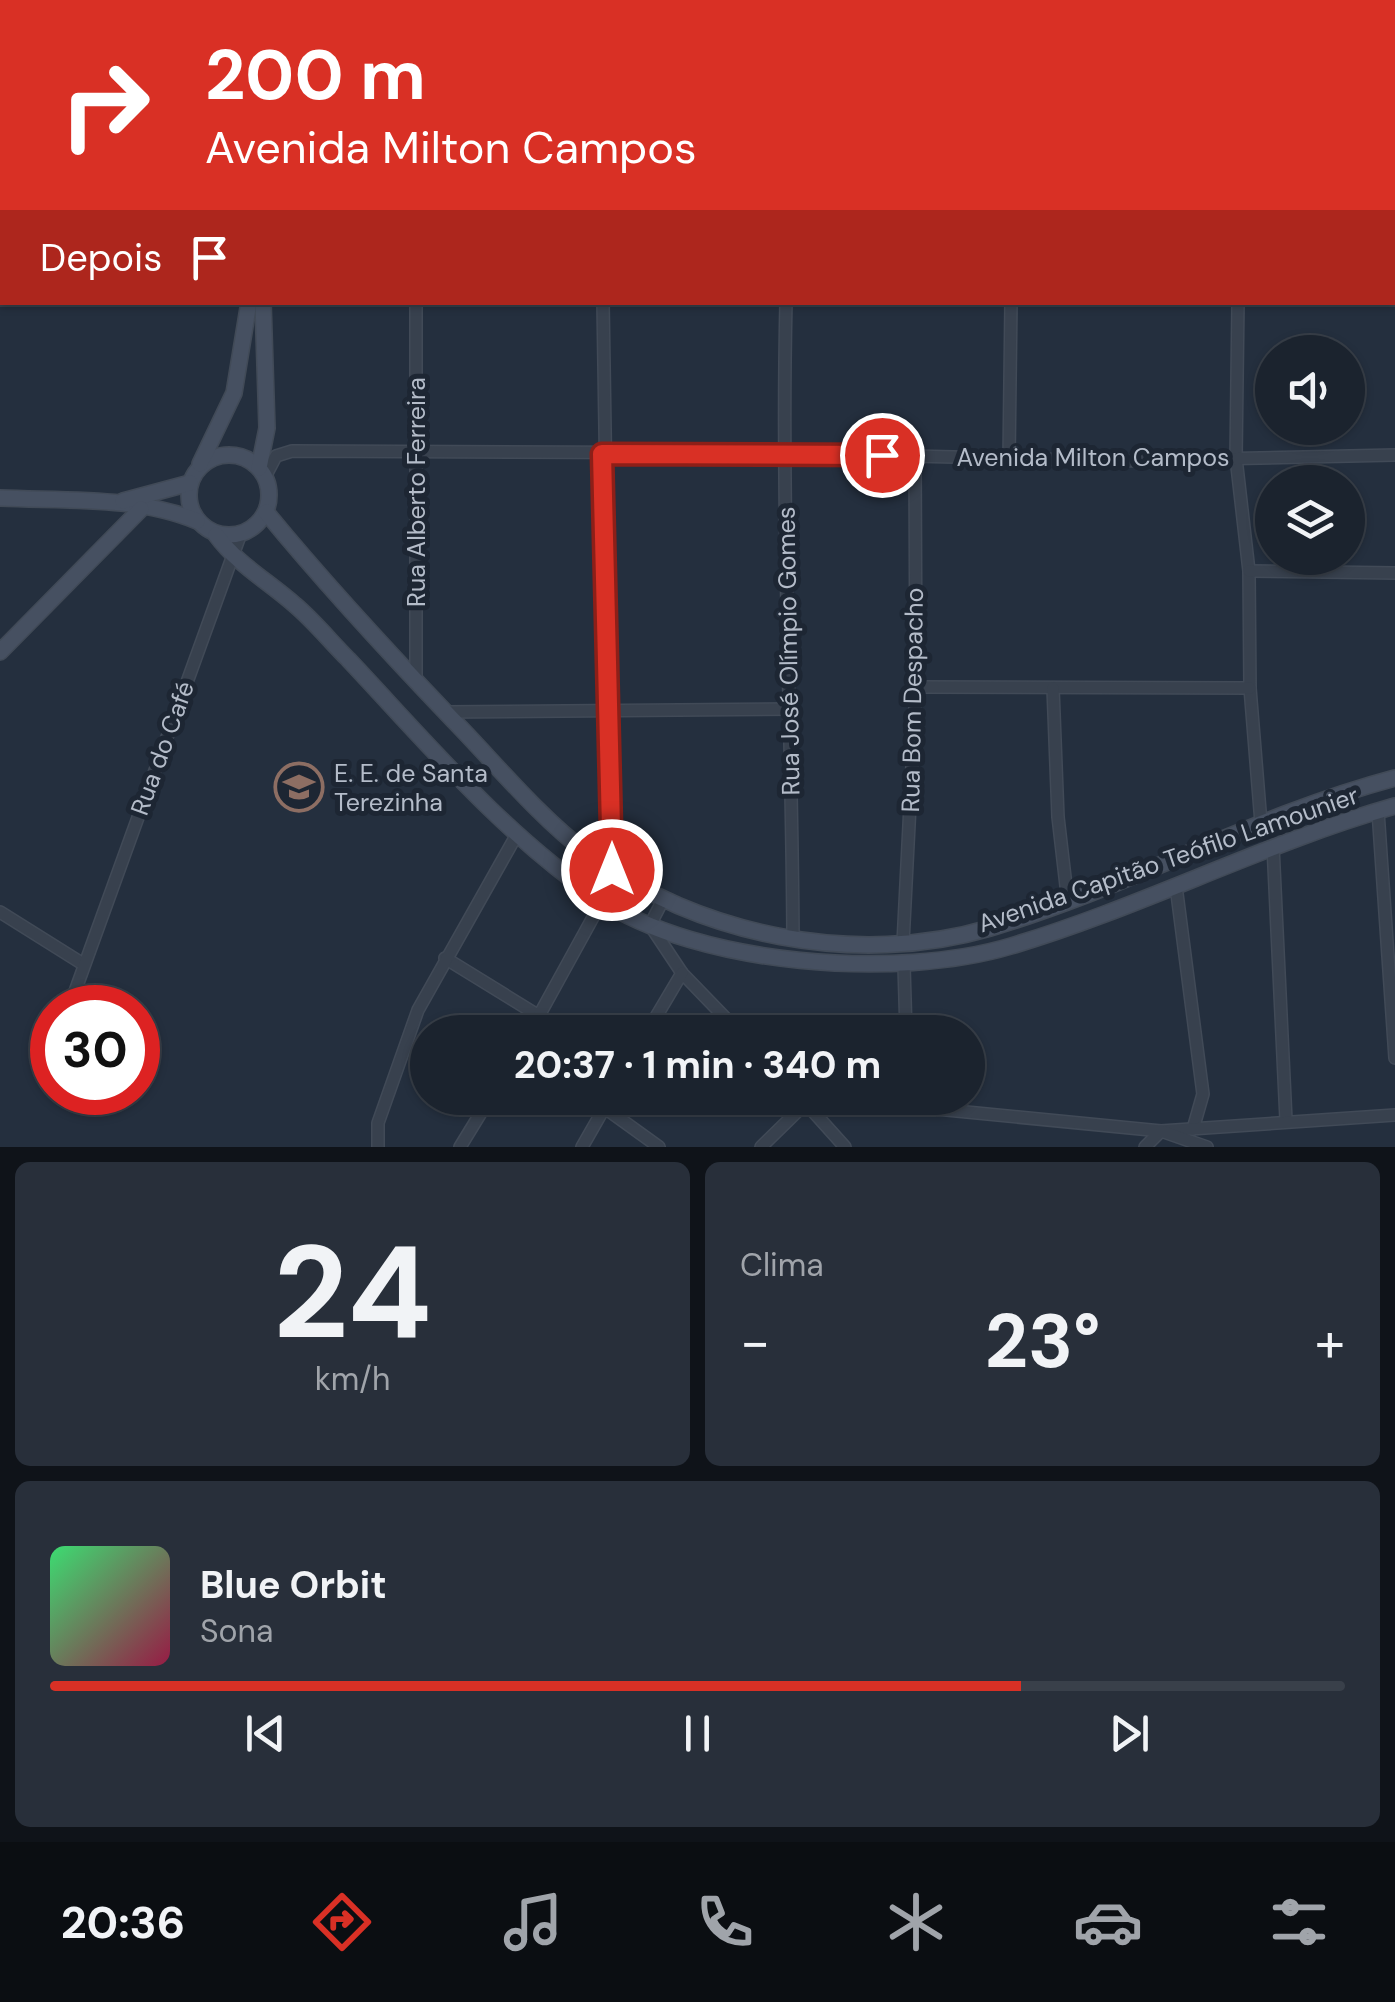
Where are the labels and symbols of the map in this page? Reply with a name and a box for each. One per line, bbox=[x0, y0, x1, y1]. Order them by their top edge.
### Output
street label: Rua Alberto Ferreira bbox=[400, 377, 433, 607]
pin bbox=[840, 413, 925, 498]
street label: Avenida Milton Campos bbox=[956, 441, 1230, 474]
street label: Rua José Olímpio Gomes bbox=[769, 506, 808, 796]
street label: Rua Bom Despacho bbox=[894, 587, 931, 813]
street label: Rua do Café bbox=[123, 677, 202, 820]
place label: E. E. de Santa Terezinha bbox=[334, 757, 488, 819]
school or university icon: E. E. de Santa Terezinha bbox=[273, 761, 325, 813]
street label: Avenida Capitão Teófilo Lamounier bbox=[974, 779, 1363, 940]
position arrow bbox=[560, 818, 664, 922]
speed limit sign: 30 bbox=[30, 985, 160, 1115]

